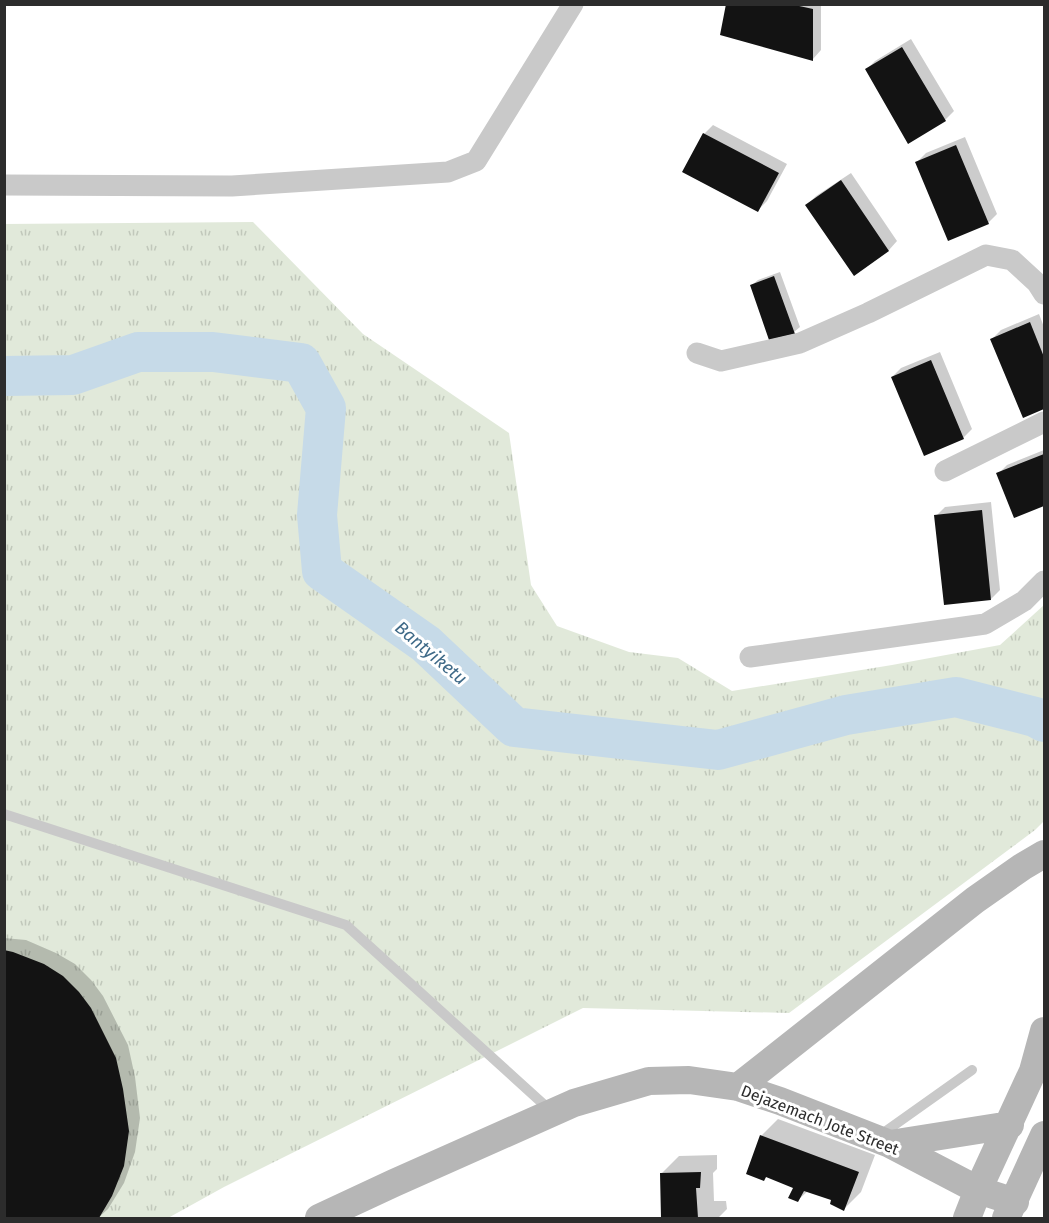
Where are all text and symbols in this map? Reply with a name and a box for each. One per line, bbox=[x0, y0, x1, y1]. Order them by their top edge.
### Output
water label: Bantyiketu bbox=[390, 616, 472, 690]
street label: Dejazemach Jote Street bbox=[738, 1081, 902, 1159]

